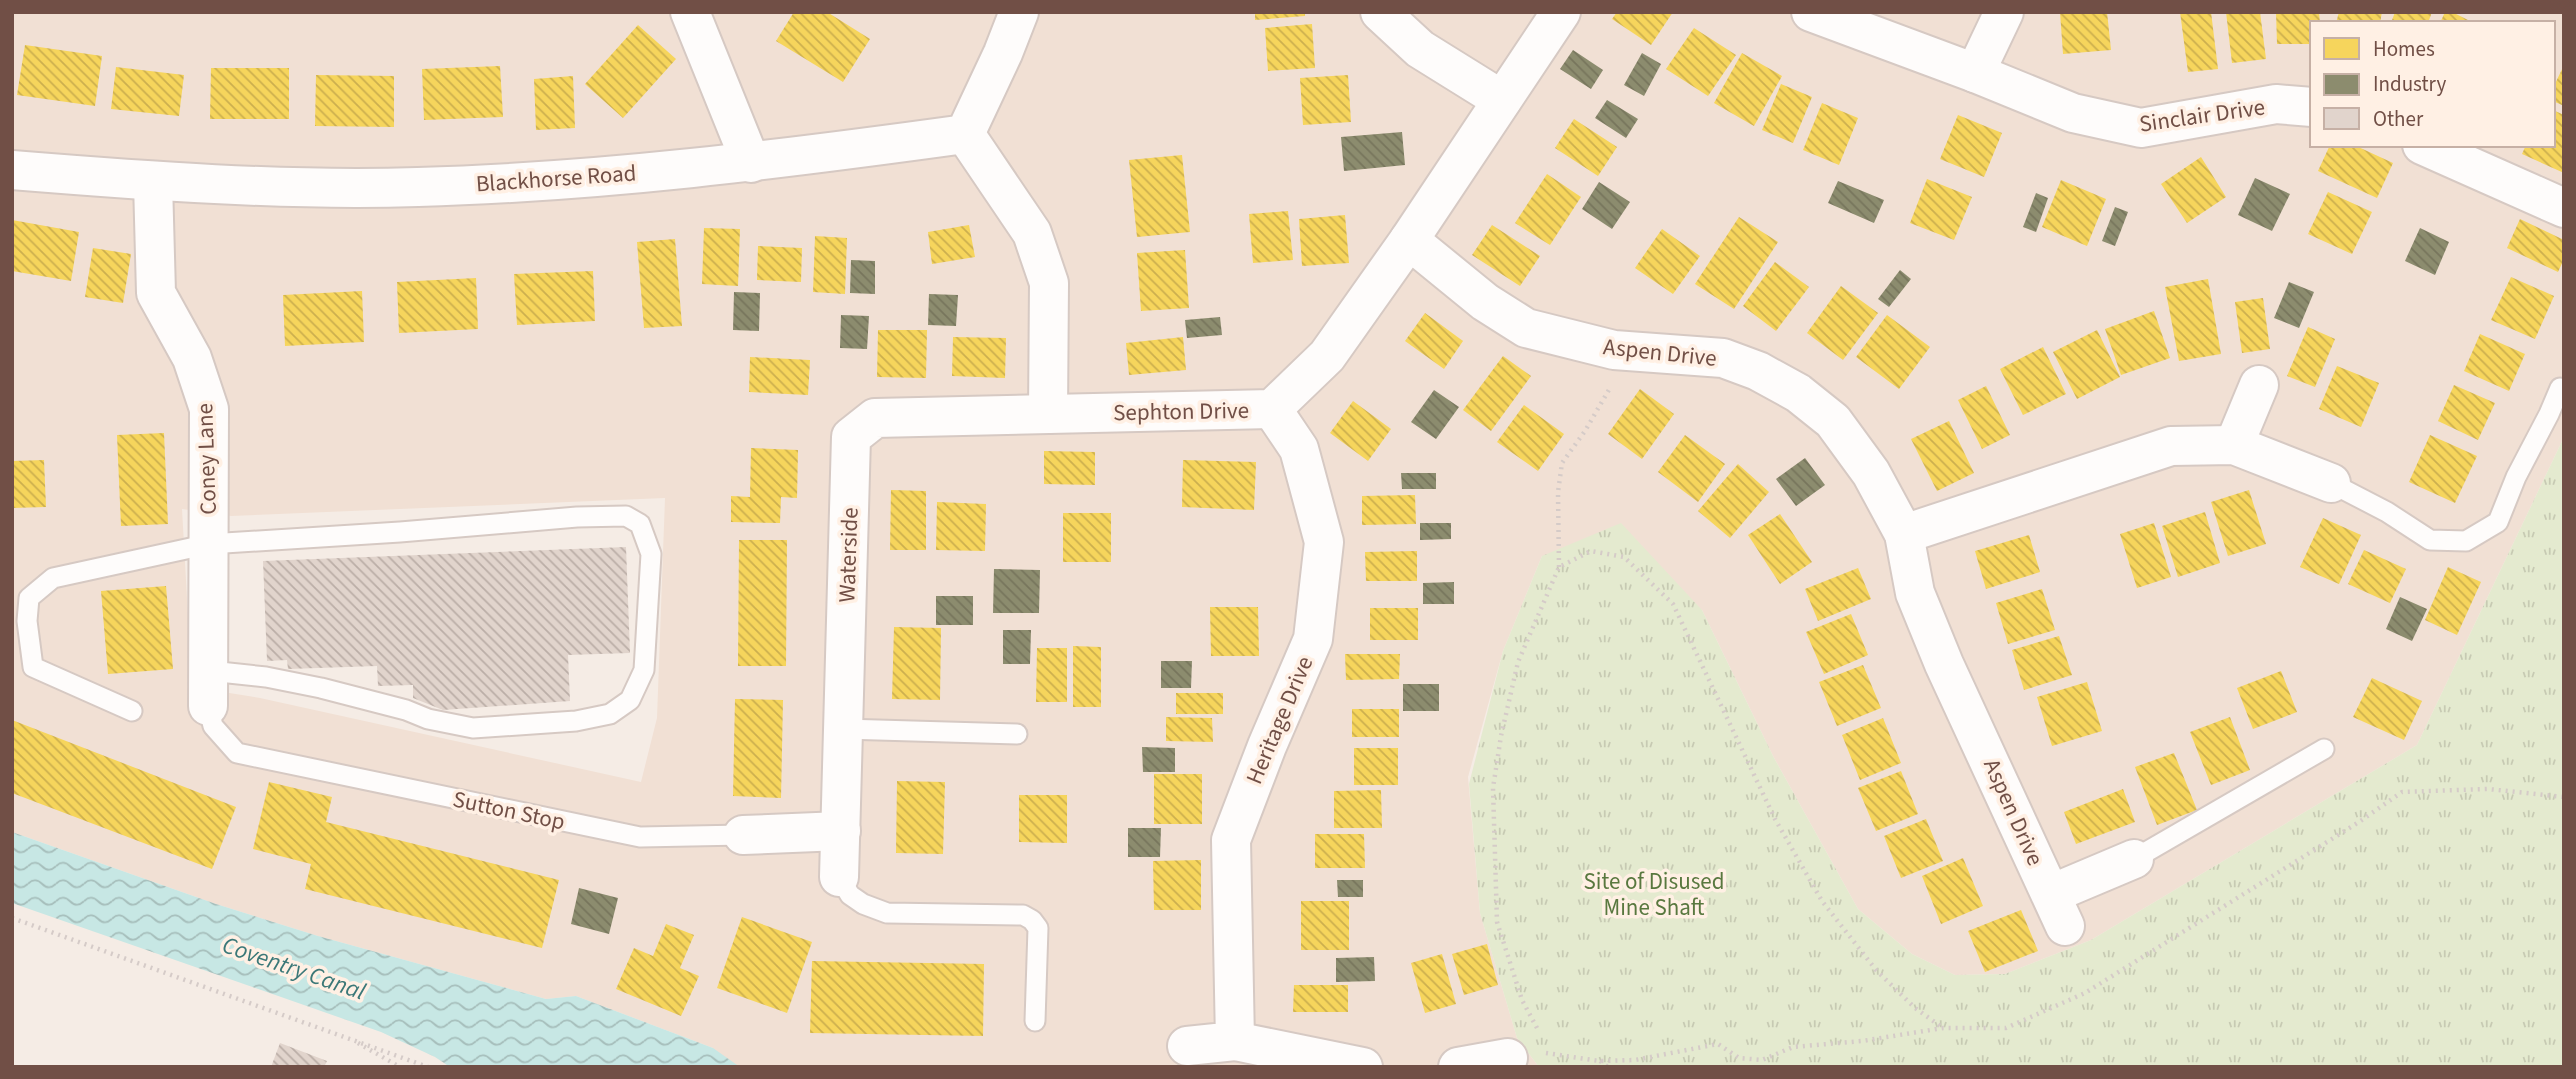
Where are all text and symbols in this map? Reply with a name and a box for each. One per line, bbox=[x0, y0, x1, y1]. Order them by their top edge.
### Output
legend bbox=[2310, 21, 2555, 147]
text: Homes bbox=[2373, 34, 2435, 64]
text: Industry bbox=[2373, 69, 2446, 99]
street label: Sinclair Drive bbox=[2137, 90, 2267, 141]
text: Other bbox=[2373, 104, 2424, 134]
street label: Blackhorse Road bbox=[475, 156, 637, 201]
street label: Aspen Drive bbox=[1602, 330, 1718, 375]
street label: Sephton Drive bbox=[1113, 394, 1249, 429]
street label: Coney Lane bbox=[188, 403, 225, 515]
street label: Waterside bbox=[830, 507, 867, 603]
street label: Heritage Drive bbox=[1238, 651, 1321, 789]
street label: Aspen Drive bbox=[1975, 753, 2052, 871]
street label: Sutton Stop bbox=[450, 783, 568, 838]
park label: Site of Disused Mine Shaft bbox=[1584, 865, 1724, 924]
water label: Coventry Canal bbox=[218, 928, 370, 1009]

